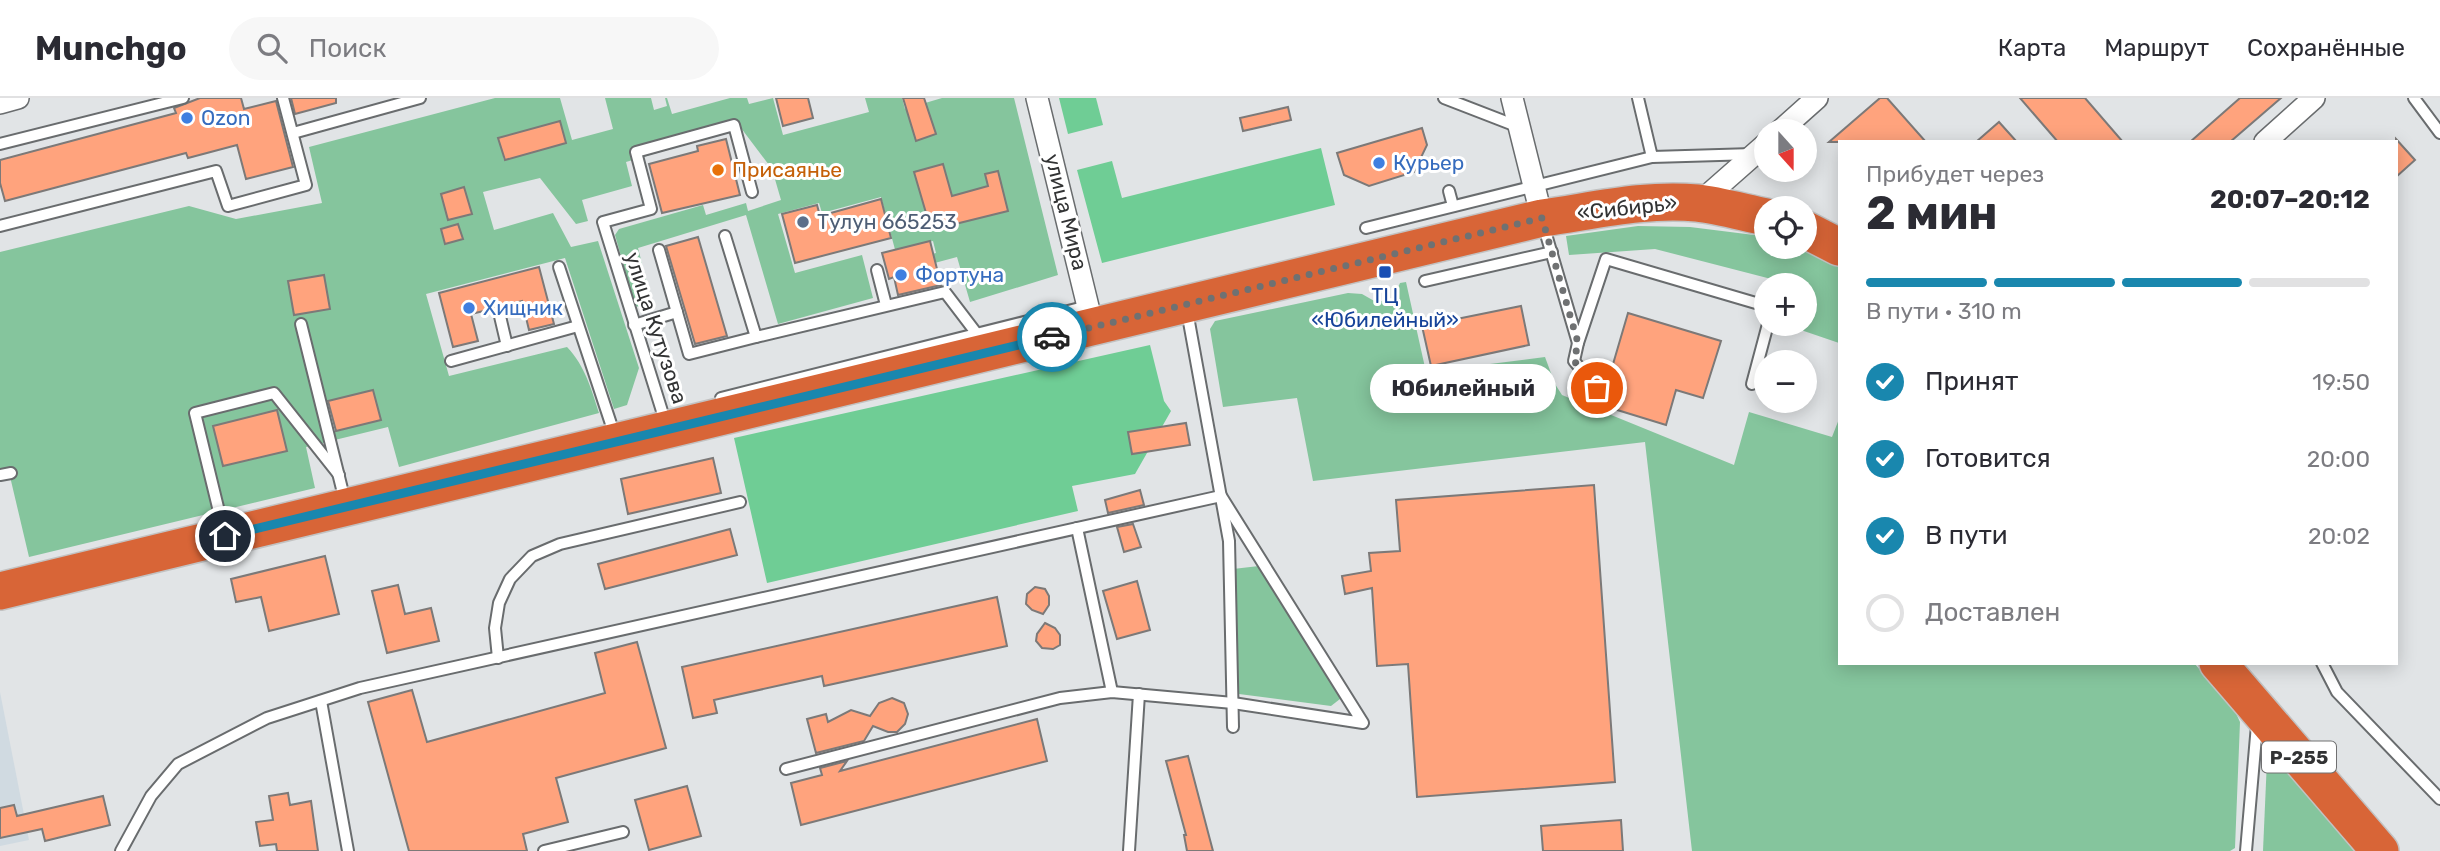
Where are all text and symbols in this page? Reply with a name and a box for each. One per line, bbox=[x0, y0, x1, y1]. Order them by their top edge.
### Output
search box bbox=[229, 17, 719, 80]
text: Munchgo bbox=[35, 29, 187, 68]
icon: search bbox=[253, 29, 291, 67]
text: Поиск bbox=[309, 33, 386, 64]
text: Карта bbox=[1998, 34, 2066, 62]
text: Маршрут bbox=[2104, 34, 2209, 62]
text: Сохранённые bbox=[2247, 34, 2405, 62]
place label: Ozon bbox=[201, 105, 251, 130]
marker: Ozon bbox=[179, 110, 195, 126]
north arrow bbox=[1754, 119, 1816, 182]
map controls bbox=[1754, 119, 1817, 413]
place label: Курьер bbox=[1393, 150, 1464, 175]
street label: улица Мира bbox=[1040, 151, 1093, 273]
marker: Курьер bbox=[1371, 155, 1387, 171]
place label: Присаянье bbox=[732, 157, 842, 182]
text: Прибудет через bbox=[1866, 160, 2044, 188]
marker: Присаянье bbox=[710, 162, 726, 178]
text: 20:07–20:12 bbox=[2210, 184, 2370, 215]
text: 2 мин bbox=[1866, 186, 1998, 241]
street label: «Сибирь» bbox=[1576, 190, 1678, 225]
button: locate bbox=[1754, 196, 1817, 259]
place label: Тулун 665253 bbox=[817, 209, 957, 234]
marker: Тулун 665253 bbox=[795, 214, 811, 230]
street label: улица Кутузова bbox=[620, 249, 693, 407]
place label: Фортуна bbox=[915, 262, 1004, 287]
marker: ТЦ «Юбилейный» bbox=[1377, 264, 1393, 280]
marker: Фортуна bbox=[893, 267, 909, 283]
button: + bbox=[1754, 273, 1817, 336]
place label: ТЦ «Юбилейный» bbox=[1311, 283, 1459, 332]
place label: Хищник bbox=[483, 295, 563, 320]
text: В пути · 310 m bbox=[1866, 297, 2022, 325]
marker: Хищник bbox=[461, 300, 477, 316]
courier bbox=[1017, 302, 1087, 372]
icon: car bbox=[1033, 318, 1071, 356]
button: − bbox=[1754, 350, 1817, 413]
pin bbox=[1567, 358, 1627, 418]
icon: check bbox=[1866, 363, 1904, 401]
callout: Юбилейный bbox=[1370, 364, 1555, 412]
text: Принят bbox=[1925, 366, 2018, 397]
text: 19:50 bbox=[2312, 368, 2370, 396]
icon: bag bbox=[1578, 369, 1616, 407]
text: Юбилейный bbox=[1391, 374, 1535, 402]
icon: check bbox=[1866, 440, 1904, 478]
text: Готовится bbox=[1925, 443, 2051, 474]
text: 20:00 bbox=[2307, 445, 2370, 473]
pin bbox=[195, 506, 255, 566]
icon: home bbox=[206, 517, 244, 555]
icon: check bbox=[1866, 517, 1904, 555]
text: В пути bbox=[1925, 520, 2008, 551]
text: 20:02 bbox=[2308, 522, 2370, 550]
text: Доставлен bbox=[1925, 597, 2060, 628]
road number: Р-255 bbox=[2262, 742, 2336, 772]

